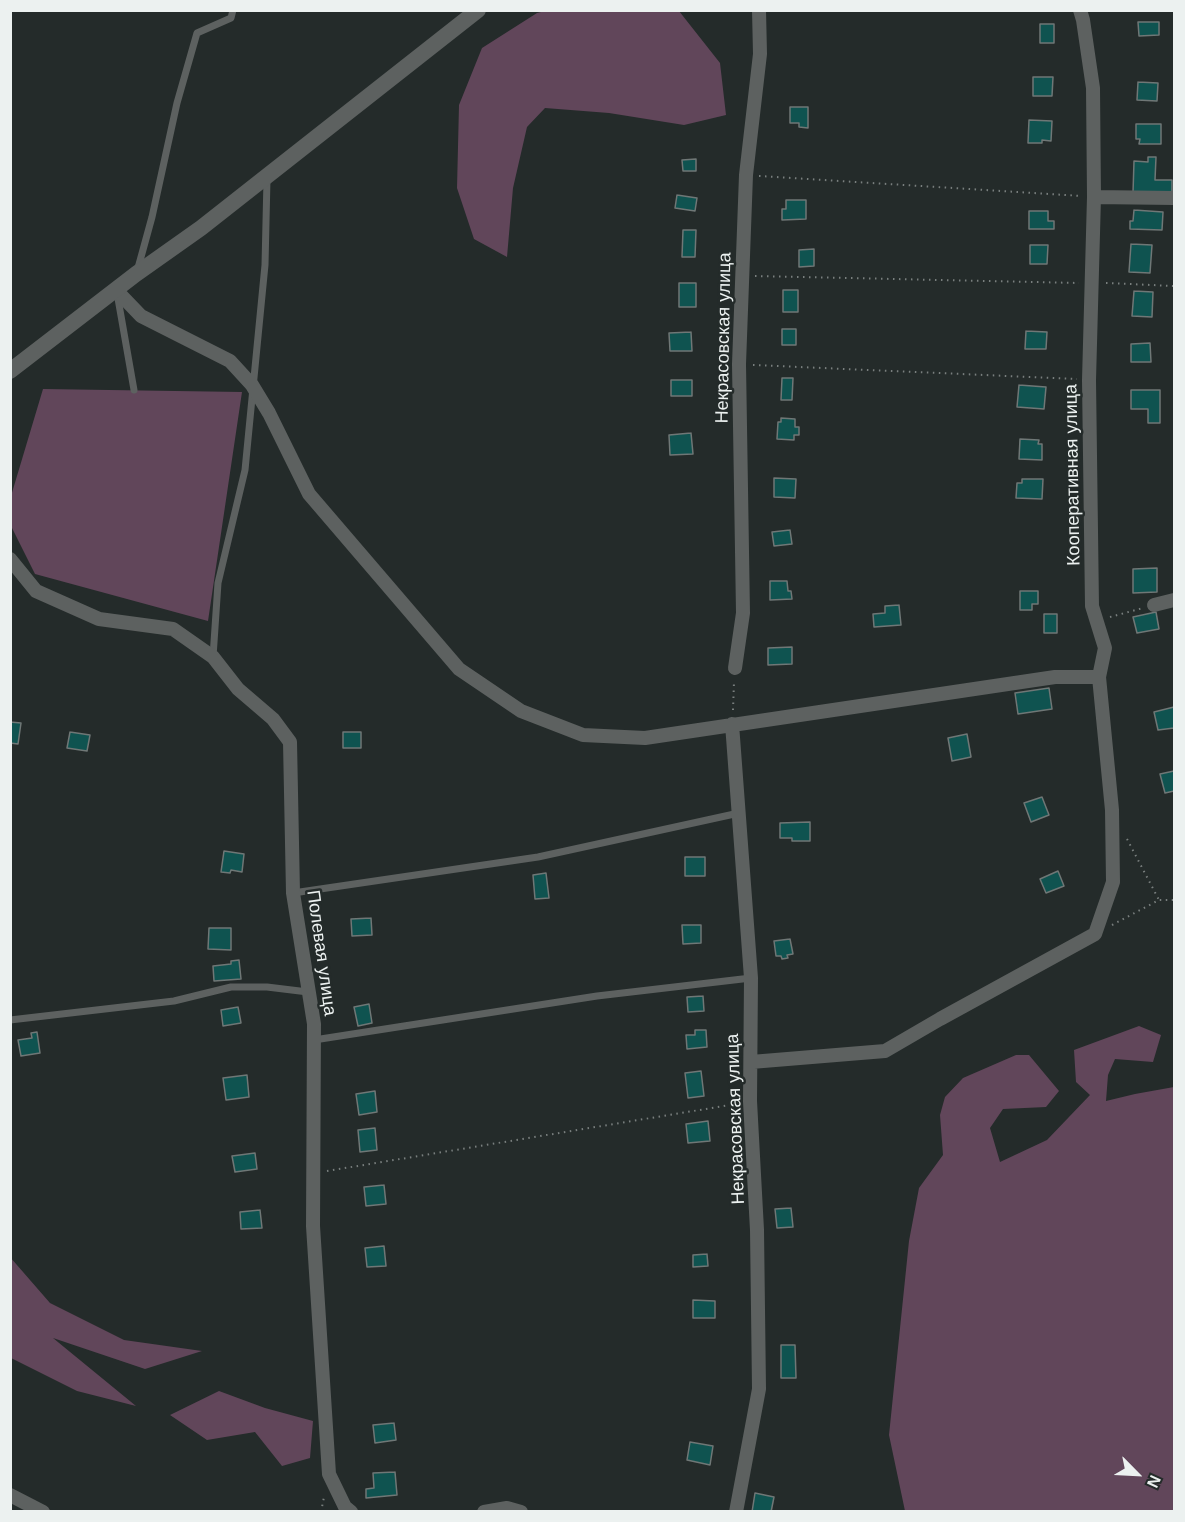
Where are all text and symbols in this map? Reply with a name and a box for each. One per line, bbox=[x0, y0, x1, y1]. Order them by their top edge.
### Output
street label: Некрасовская улица bbox=[712, 252, 736, 424]
street label: Кооперативная улица bbox=[1061, 384, 1085, 566]
street label: Полевая улица bbox=[301, 889, 341, 1017]
street label: Некрасовская улица bbox=[722, 1033, 750, 1205]
north arrow bbox=[1107, 1444, 1167, 1504]
text: N bbox=[1144, 1473, 1164, 1490]

